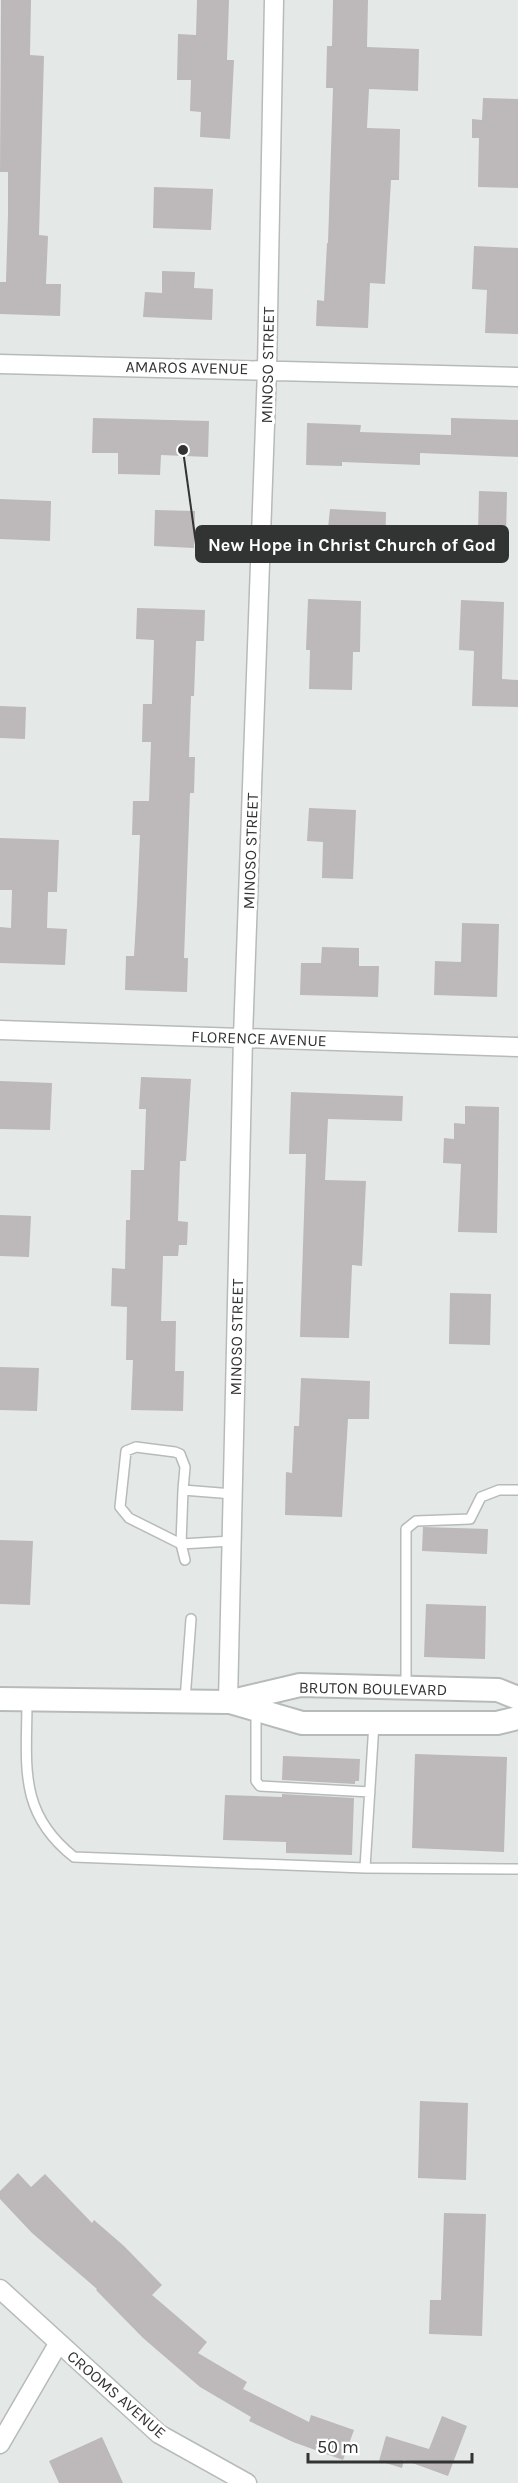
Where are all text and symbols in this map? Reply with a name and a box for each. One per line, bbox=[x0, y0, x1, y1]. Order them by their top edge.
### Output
street label: MINOSO STREET bbox=[257, 307, 278, 423]
street label: AMAROS AVENUE bbox=[126, 357, 248, 378]
callout: New Hope in Christ Church of God bbox=[196, 526, 508, 562]
text: New Hope in Christ Church of God bbox=[208, 534, 496, 556]
street label: MINOSO STREET bbox=[239, 792, 262, 910]
street label: FLORENCE AVENUE bbox=[191, 1027, 327, 1050]
street label: MINOSO STREET bbox=[226, 1279, 247, 1395]
street label: BRUTON BOULEVARD bbox=[299, 1678, 447, 1699]
street label: CROOMS AVENUE bbox=[63, 2346, 170, 2442]
scale bar bbox=[308, 2426, 472, 2464]
text: 50 m bbox=[317, 2436, 359, 2458]

